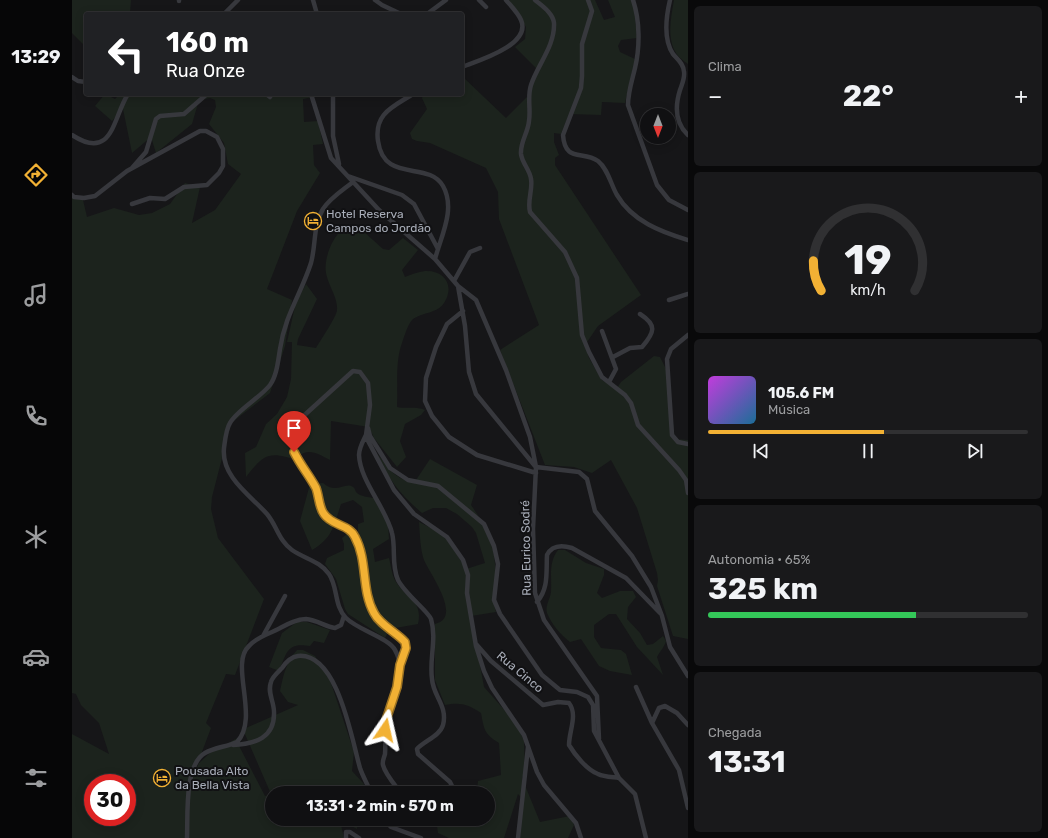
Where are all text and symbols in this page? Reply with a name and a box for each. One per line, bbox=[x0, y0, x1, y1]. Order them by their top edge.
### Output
text: 160 m bbox=[166, 26, 249, 59]
icon: left bbox=[100, 28, 152, 80]
text: 13:29 bbox=[11, 46, 61, 68]
text: Clima bbox=[708, 59, 742, 74]
text: Rua Onze bbox=[166, 60, 245, 82]
text: 22° bbox=[843, 78, 894, 114]
text: − bbox=[708, 83, 722, 110]
text: + bbox=[1014, 83, 1028, 110]
north arrow bbox=[640, 108, 676, 144]
map controls bbox=[640, 108, 676, 144]
icon: directions bbox=[22, 161, 50, 189]
place label: Hotel Reserva Campos do Jordão bbox=[326, 207, 431, 235]
hotel icon: Hotel Reserva Campos do Jordão bbox=[303, 211, 323, 231]
text: 19 bbox=[844, 234, 892, 283]
icon: music bbox=[22, 281, 50, 309]
text: km/h bbox=[850, 281, 886, 298]
text: 105.6 FM bbox=[768, 384, 834, 402]
icon: phone bbox=[22, 402, 50, 430]
text: Música bbox=[768, 402, 810, 417]
pin bbox=[277, 411, 311, 452]
icon: arrive bbox=[283, 417, 305, 439]
icon: previous bbox=[750, 440, 772, 462]
icon: pause bbox=[857, 440, 879, 462]
icon: next bbox=[964, 440, 986, 462]
street label: Rua Eurico Sodré bbox=[518, 500, 534, 596]
icon: climate bbox=[22, 523, 50, 551]
text: Autonomia · 65% bbox=[708, 552, 810, 567]
text: 325 km bbox=[708, 571, 818, 607]
icon: car bbox=[22, 643, 50, 671]
street label: Rua Cinco bbox=[494, 649, 546, 696]
position arrow bbox=[364, 709, 406, 751]
text: Chegada bbox=[708, 725, 762, 740]
text: 13:31 bbox=[708, 744, 786, 780]
icon: filters bbox=[22, 764, 50, 792]
place label: Pousada Alto da Bella Vista bbox=[175, 764, 250, 792]
hotel icon: Pousada Alto da Bella Vista bbox=[152, 768, 172, 788]
speed limit sign: 30 bbox=[84, 774, 136, 826]
text: 13:31 · 2 min · 570 m bbox=[306, 797, 454, 815]

